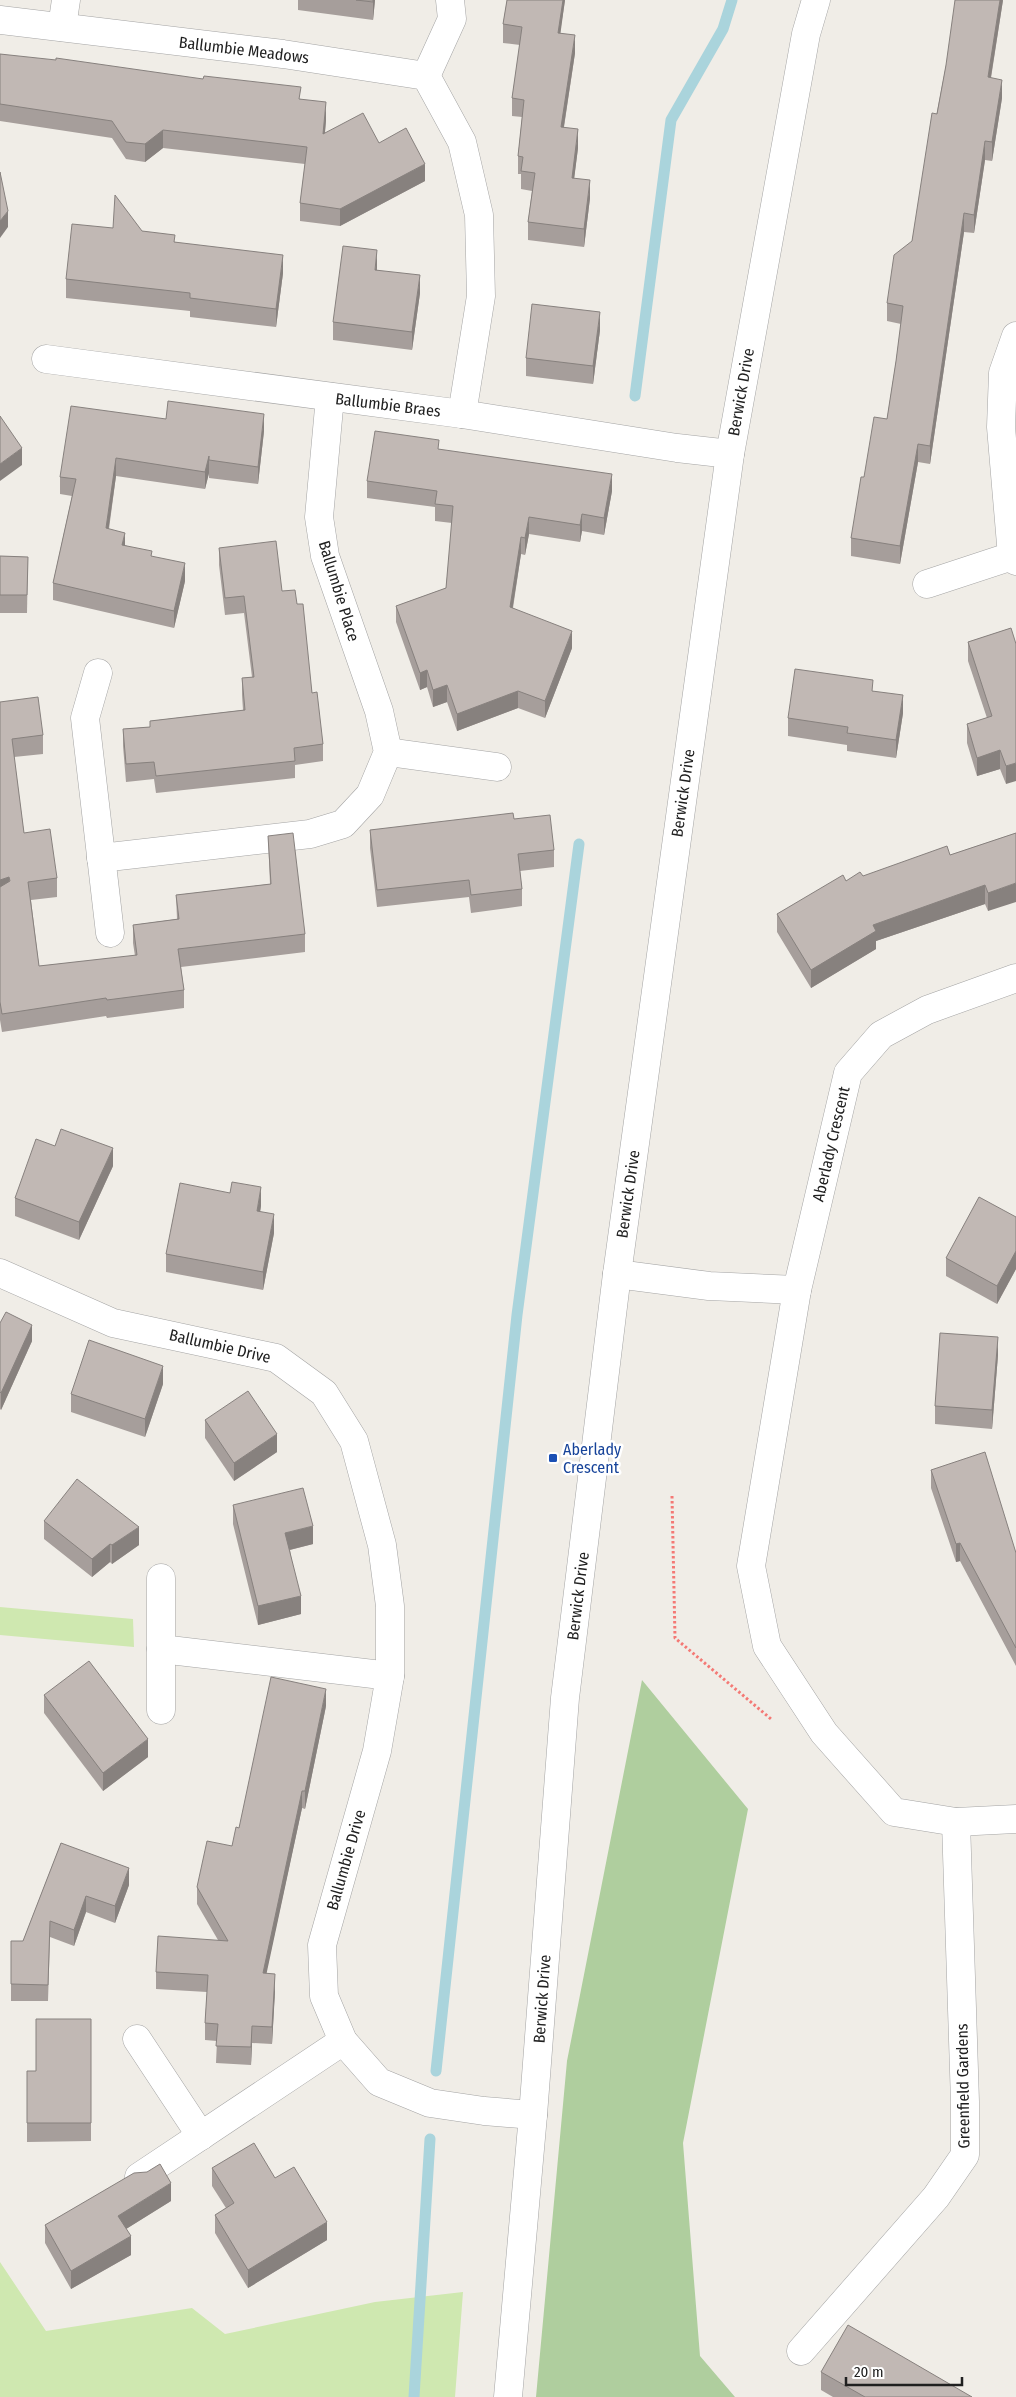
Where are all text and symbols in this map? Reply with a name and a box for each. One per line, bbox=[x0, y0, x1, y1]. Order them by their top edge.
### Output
street label: Ballumbie Meadows bbox=[178, 33, 310, 67]
street label: Berwick Drive bbox=[724, 347, 758, 437]
street label: Ballumbie Braes bbox=[334, 389, 442, 421]
street label: Ballumbie Place bbox=[315, 538, 363, 644]
street label: Berwick Drive bbox=[667, 748, 699, 838]
street label: Aberlady Crescent bbox=[808, 1084, 854, 1204]
street label: Berwick Drive bbox=[612, 1149, 644, 1239]
street label: Ballumbie Drive bbox=[167, 1325, 273, 1367]
place label: Aberlady Crescent bbox=[563, 1440, 622, 1477]
marker: Aberlady Crescent bbox=[547, 1452, 559, 1464]
street label: Berwick Drive bbox=[563, 1551, 593, 1641]
street label: Ballumbie Drive bbox=[323, 1807, 369, 1912]
street label: Berwick Drive bbox=[529, 1954, 555, 2044]
street label: Greenfield Gardens bbox=[952, 2023, 974, 2149]
scale bar bbox=[846, 2354, 962, 2386]
text: 20 m bbox=[854, 2363, 884, 2381]

